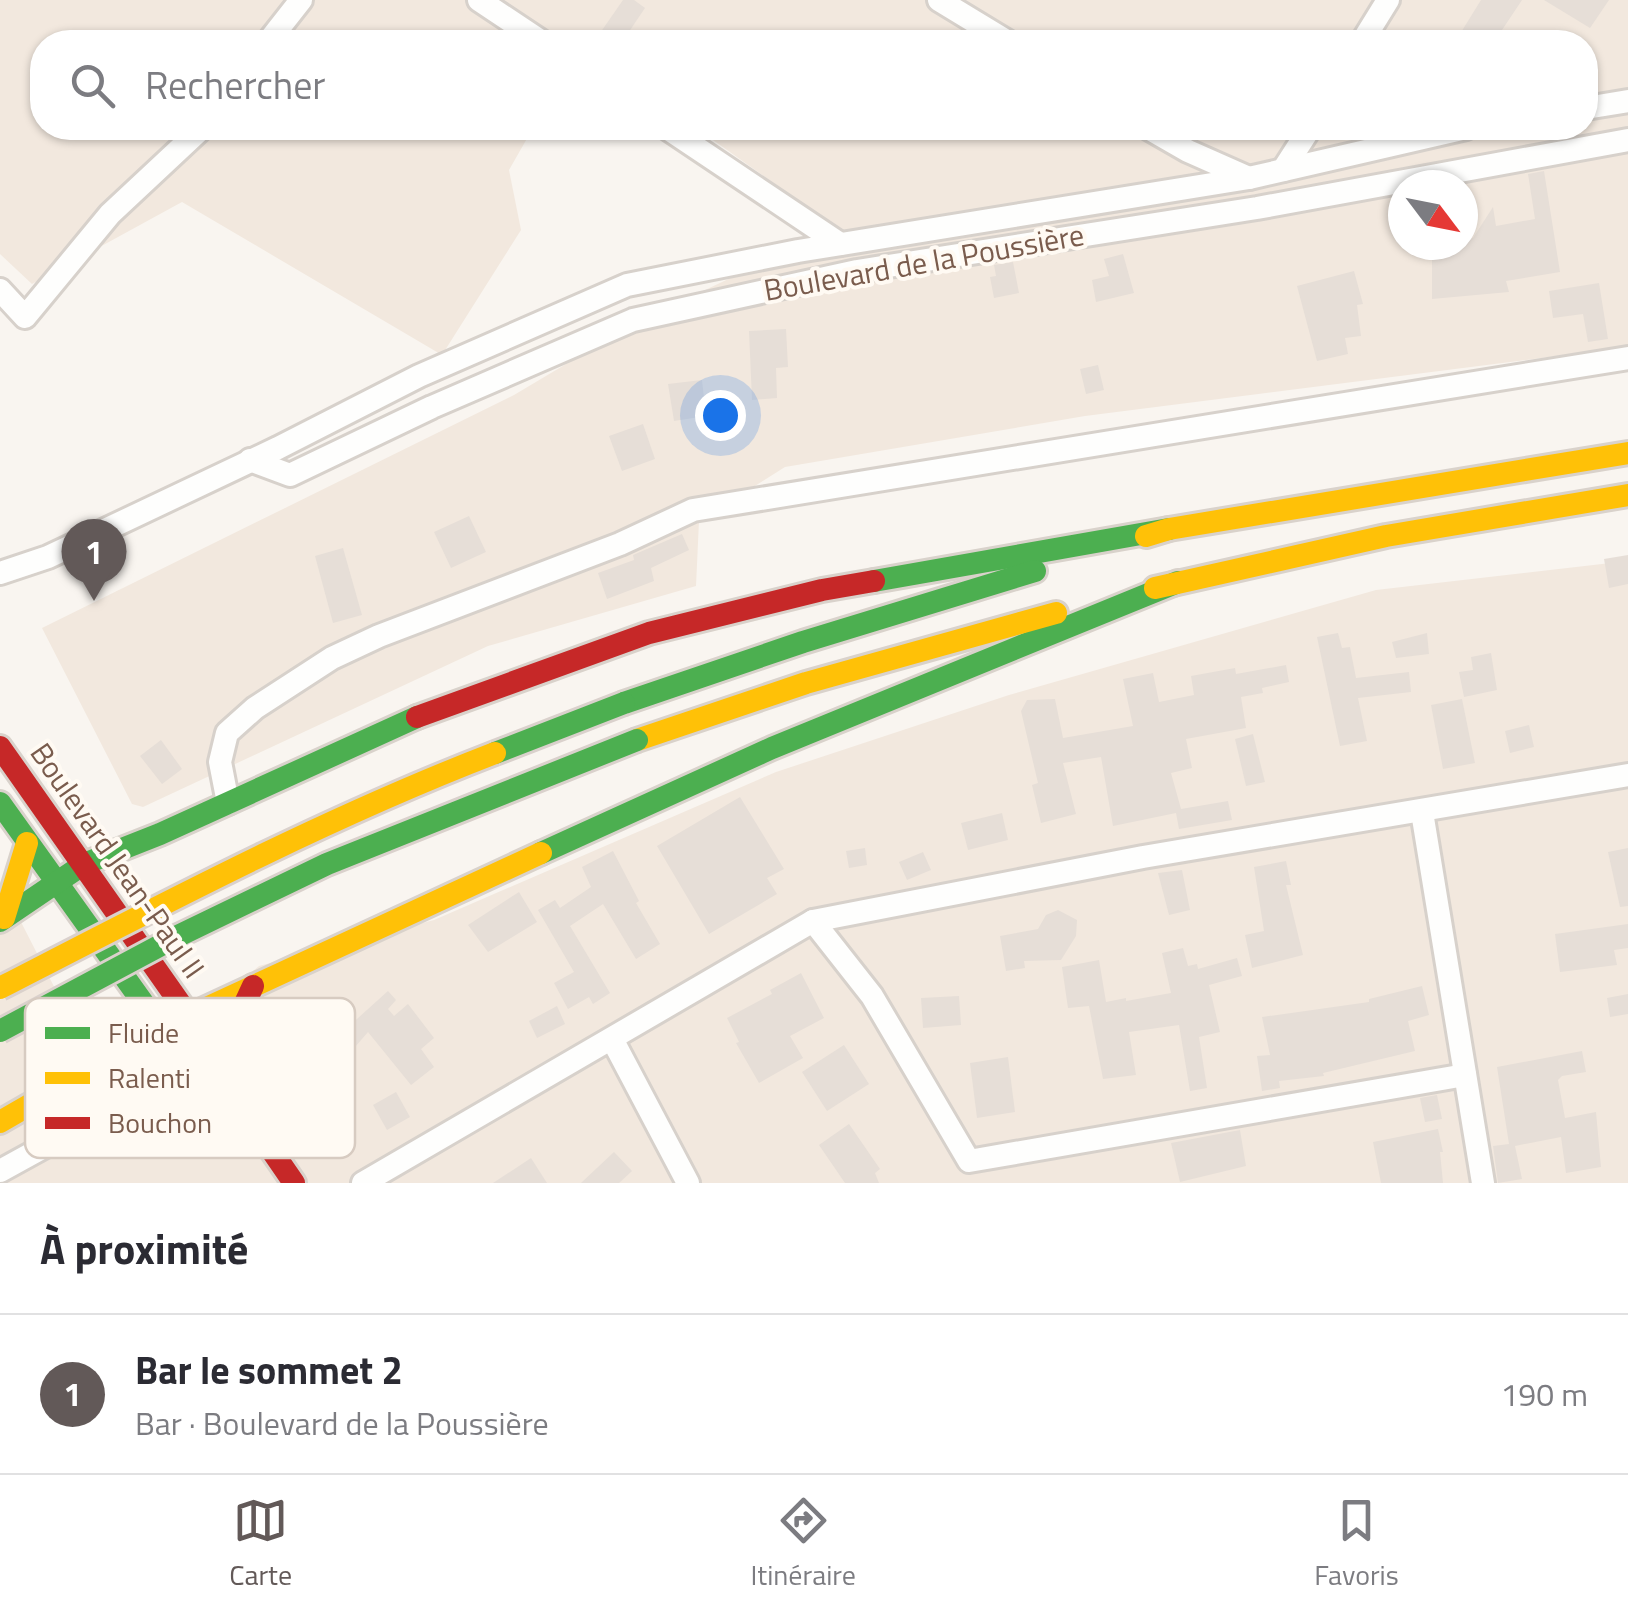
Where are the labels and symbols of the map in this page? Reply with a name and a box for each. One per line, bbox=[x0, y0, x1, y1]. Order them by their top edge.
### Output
north arrow bbox=[1388, 170, 1478, 260]
street label: Boulevard de la Poussière bbox=[760, 211, 1087, 313]
your location bbox=[695, 390, 746, 441]
pin: 1 bbox=[62, 518, 126, 601]
street label: Boulevard Jean-Paul II bbox=[19, 733, 217, 988]
legend bbox=[25, 998, 355, 1158]
text: Fluide bbox=[108, 1011, 179, 1054]
text: Ralenti bbox=[108, 1056, 191, 1099]
text: Bouchon bbox=[108, 1101, 212, 1144]

